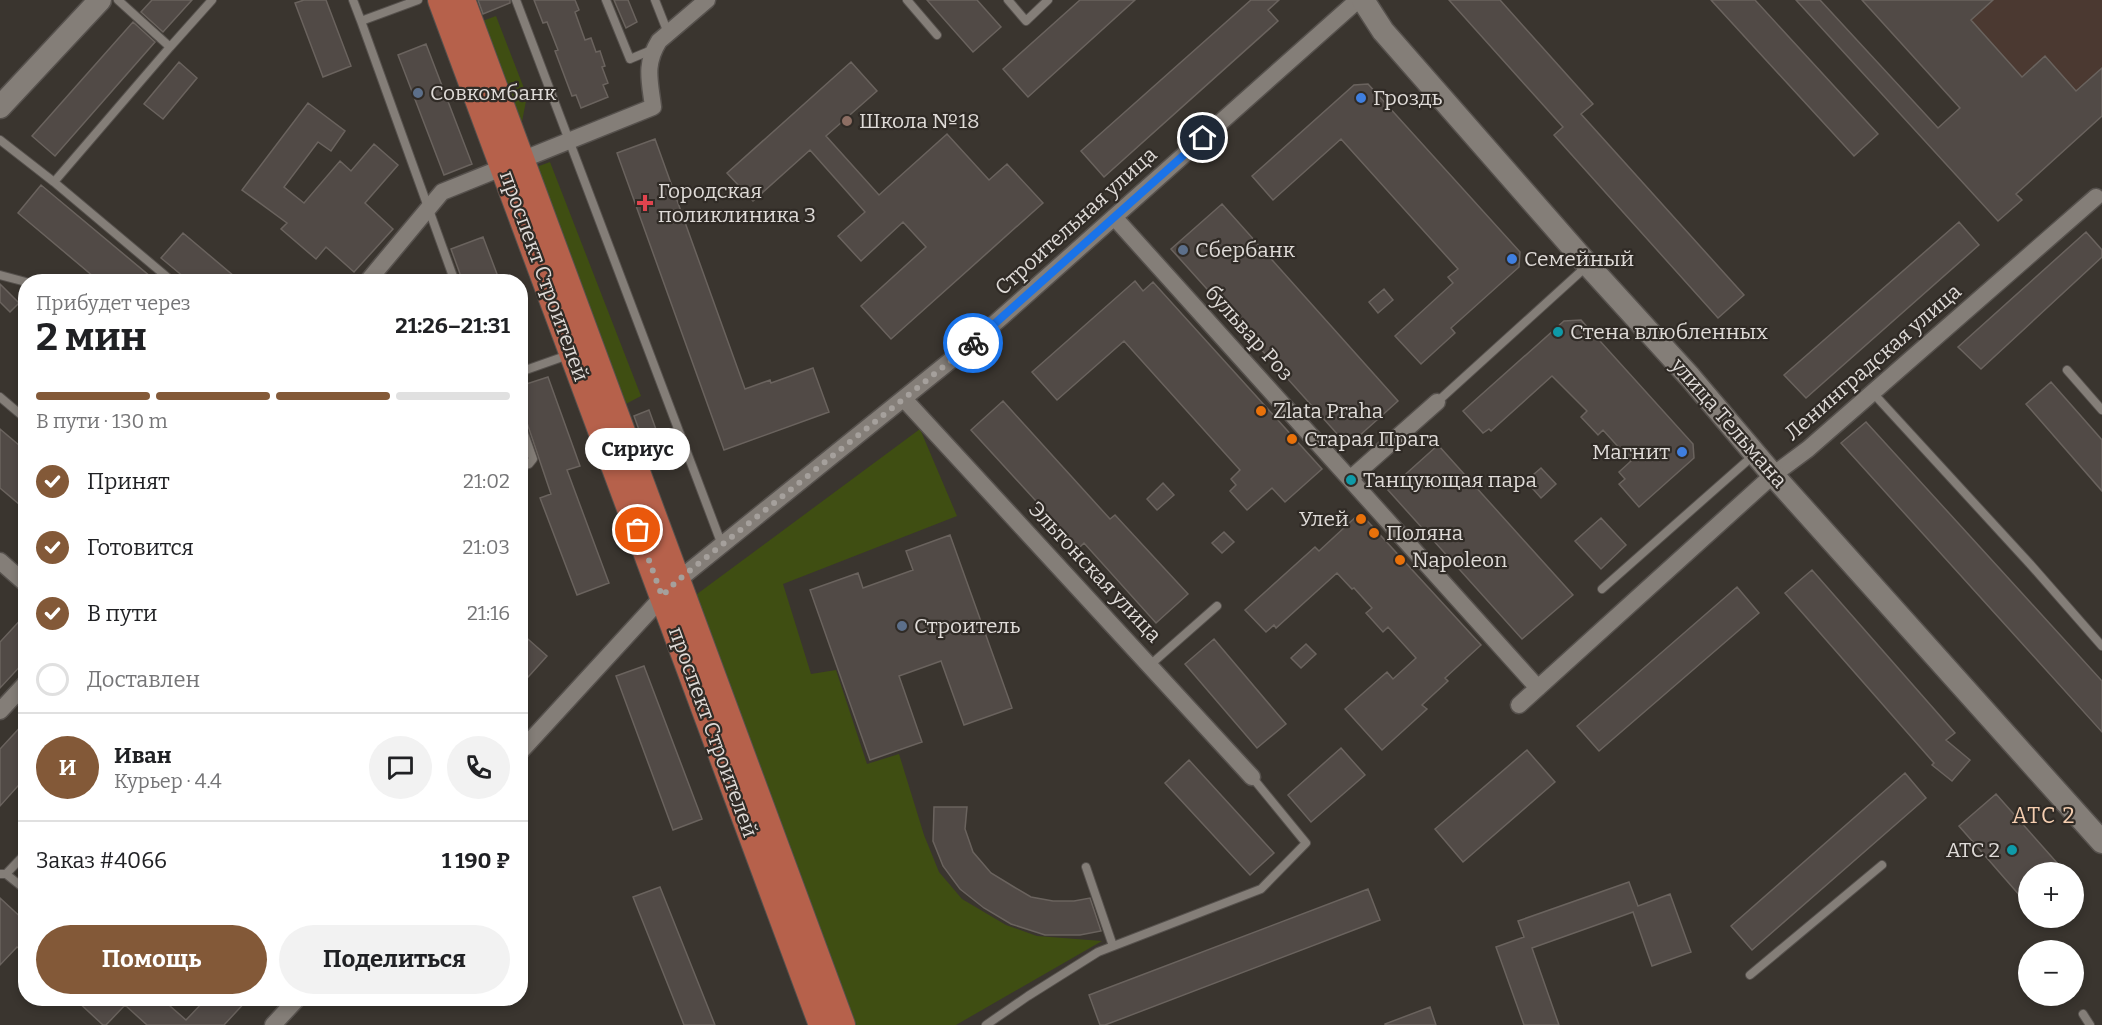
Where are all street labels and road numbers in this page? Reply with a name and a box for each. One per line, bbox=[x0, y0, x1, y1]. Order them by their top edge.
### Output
street label: Строительная улица bbox=[990, 141, 1163, 301]
street label: проспект Строителей bbox=[494, 167, 594, 385]
street label: Ленинградская улица bbox=[1779, 278, 1967, 446]
street label: бульвар Роз bbox=[1199, 280, 1299, 386]
street label: улица Тельмана bbox=[1665, 352, 1793, 494]
street label: Эльтонская улица bbox=[1023, 496, 1167, 648]
street label: проспект Строителей bbox=[663, 623, 763, 841]

